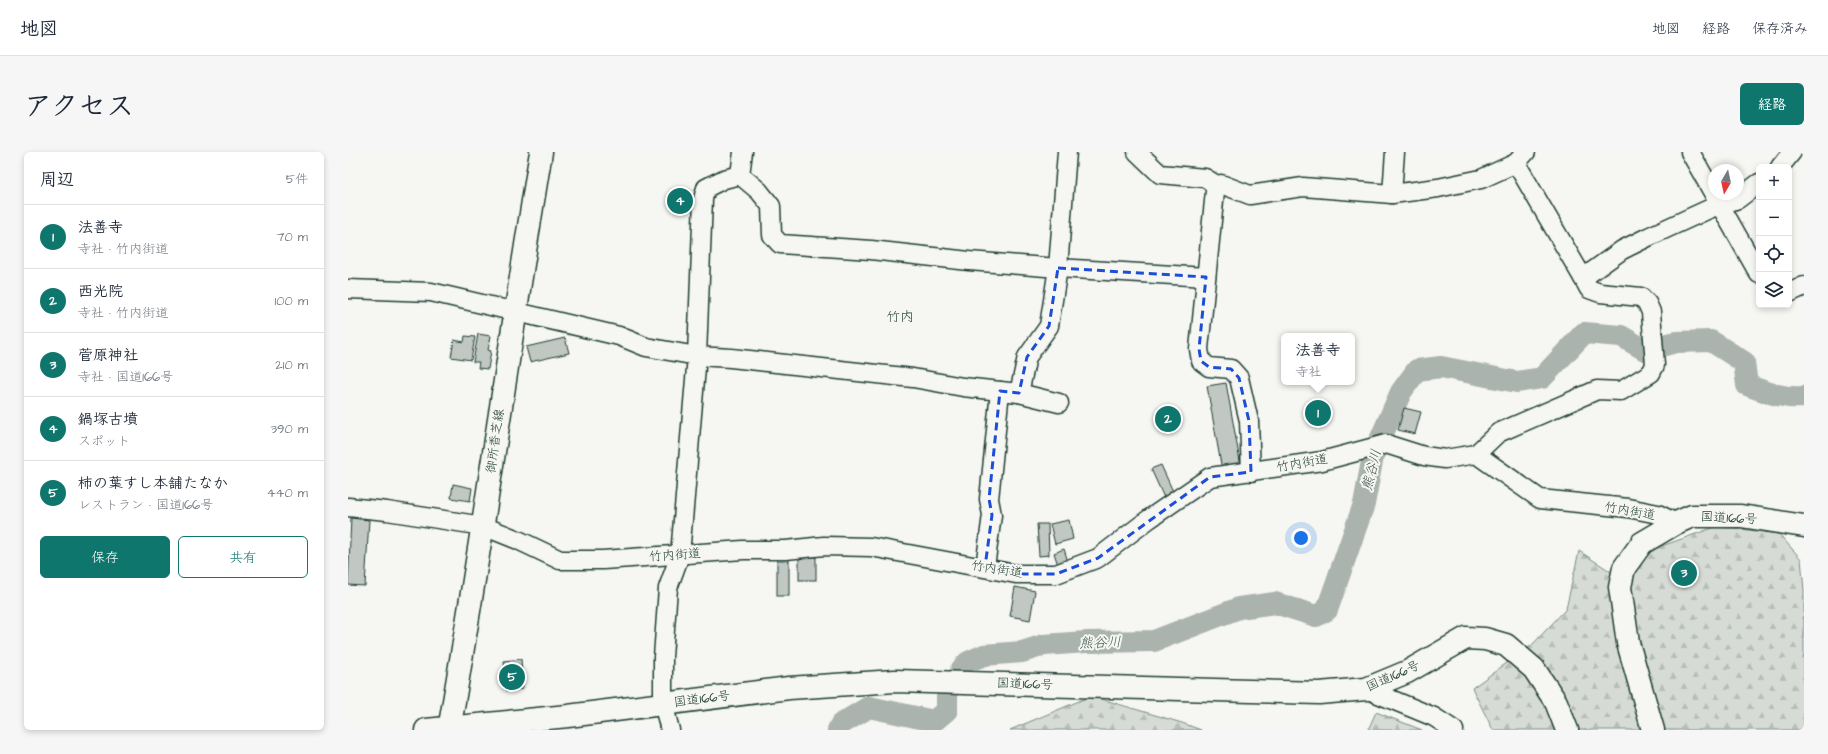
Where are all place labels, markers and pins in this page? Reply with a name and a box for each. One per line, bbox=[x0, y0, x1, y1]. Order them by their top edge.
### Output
pin: 4 bbox=[667, 186, 693, 216]
pin: 1 bbox=[1305, 398, 1331, 428]
pin: 2 bbox=[1155, 404, 1181, 434]
pin: 3 bbox=[1671, 558, 1697, 588]
pin: 5 bbox=[499, 662, 525, 692]

